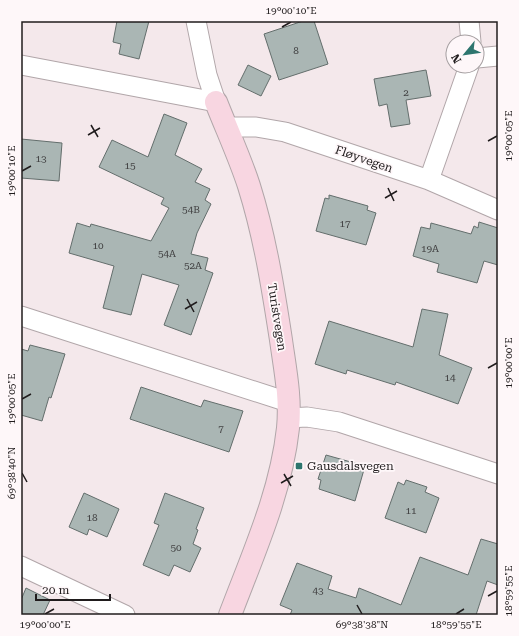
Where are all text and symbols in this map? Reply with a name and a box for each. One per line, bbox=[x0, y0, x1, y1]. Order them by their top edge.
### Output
text: 19°00'10"E bbox=[265, 5, 317, 16]
north arrow bbox=[445, 34, 485, 74]
house number: 8 bbox=[293, 45, 299, 56]
text: N bbox=[449, 51, 464, 65]
house number: 2 bbox=[403, 87, 409, 98]
text: 19°00'05"E bbox=[503, 110, 514, 162]
street label: Fløyvegen bbox=[333, 143, 395, 175]
text: 19°00'10"E bbox=[6, 145, 17, 197]
house number: 13 bbox=[35, 153, 47, 164]
house number: 15 bbox=[124, 160, 136, 171]
house number: 54B bbox=[182, 204, 200, 215]
house number: 17 bbox=[339, 218, 351, 229]
house number: 10 bbox=[92, 240, 104, 251]
house number: 19A bbox=[421, 243, 439, 254]
house number: 54A bbox=[158, 248, 176, 259]
house number: 52A bbox=[184, 260, 202, 271]
street label: Turistvegen bbox=[265, 282, 289, 352]
text: 19°00'00"E bbox=[503, 337, 514, 389]
house number: 14 bbox=[444, 372, 456, 383]
text: 19°00'05"E bbox=[6, 373, 17, 425]
house number: 7 bbox=[218, 423, 224, 434]
text: 69°38'40"N bbox=[6, 447, 17, 499]
place label: Gausdalsvegen bbox=[307, 459, 394, 473]
marker: Gausdalsvegen bbox=[294, 461, 304, 471]
house number: 11 bbox=[405, 505, 417, 516]
house number: 18 bbox=[86, 512, 98, 523]
house number: 50 bbox=[170, 542, 182, 553]
text: 18°59'55"E bbox=[503, 565, 514, 617]
scale bar bbox=[36, 576, 110, 602]
text: 20 m bbox=[42, 583, 69, 597]
house number: 43 bbox=[312, 585, 324, 596]
text: 19°00'00"E bbox=[19, 619, 71, 630]
text: 69°38'38"N bbox=[336, 619, 388, 630]
text: 18°59'55"E bbox=[430, 619, 482, 630]

